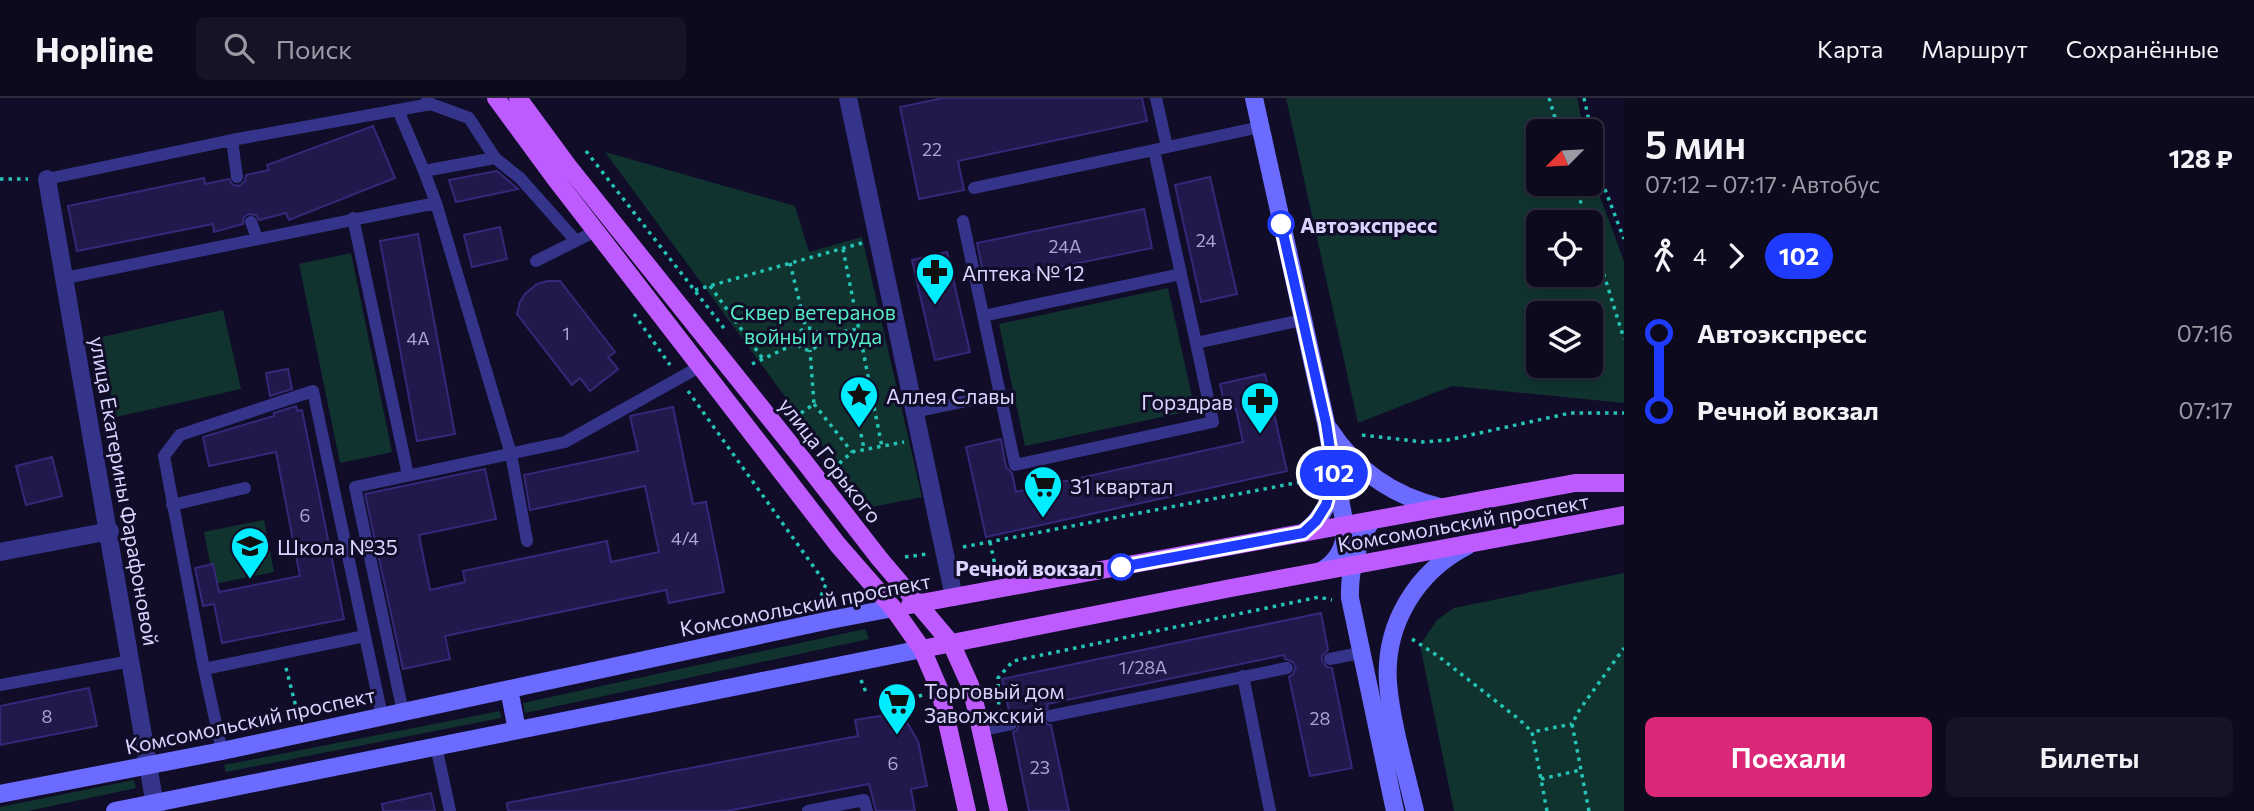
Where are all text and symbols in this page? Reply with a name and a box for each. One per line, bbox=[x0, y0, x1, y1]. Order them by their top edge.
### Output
search box bbox=[196, 17, 686, 80]
text: Hopline bbox=[35, 28, 154, 69]
icon: search bbox=[220, 29, 258, 67]
text: Поиск bbox=[276, 33, 352, 64]
text: Карта bbox=[1817, 34, 1883, 63]
text: Маршрут bbox=[1921, 34, 2028, 63]
text: Сохранённые bbox=[2066, 34, 2219, 63]
north arrow bbox=[1526, 119, 1603, 196]
map controls bbox=[1526, 119, 1603, 378]
text: 5 мин bbox=[1645, 120, 1746, 167]
house number: 22 bbox=[922, 138, 942, 160]
text: 128 ₽ bbox=[2168, 142, 2233, 173]
text: 07:12 – 07:17 · Автобус bbox=[1645, 170, 1880, 198]
button: locate bbox=[1526, 210, 1603, 287]
marker: Автоэкспресс bbox=[1268, 211, 1294, 237]
place label: Автоэкспресс bbox=[1300, 212, 1437, 237]
house number: 24 bbox=[1196, 229, 1216, 251]
house number: 24А bbox=[1049, 235, 1081, 257]
icon: walk bbox=[1645, 237, 1683, 275]
icon: forward bbox=[1717, 237, 1755, 275]
text: 102 bbox=[1779, 241, 1819, 270]
text: 4 bbox=[1693, 242, 1707, 270]
pharmacy icon: Аптека № 12 bbox=[914, 251, 956, 306]
place label: Аптека № 12 bbox=[962, 260, 1085, 285]
park label: Сквер ветеранов войны и труда bbox=[730, 299, 896, 348]
button: layers bbox=[1526, 301, 1603, 378]
text: Автоэкспресс bbox=[1697, 317, 1867, 348]
text: 07:16 bbox=[2177, 319, 2233, 347]
house number: 1 bbox=[562, 322, 570, 344]
house number: 4А bbox=[406, 327, 430, 349]
street label: улица Екатерины Фарафоновой bbox=[85, 334, 165, 648]
place icon: Аллея Славы bbox=[838, 374, 880, 429]
pharmacy icon: Горздрав bbox=[1239, 380, 1281, 435]
place label: Аллея Славы bbox=[886, 383, 1015, 408]
place label: Горздрав bbox=[1141, 389, 1233, 414]
street label: улица Горького bbox=[774, 392, 888, 528]
text: Речной вокзал bbox=[1697, 394, 1879, 425]
text: 07:17 bbox=[2179, 396, 2233, 424]
line badge: 102 bbox=[1294, 450, 1374, 496]
text: 102 bbox=[1314, 458, 1354, 487]
supermarket icon: 31 квартал bbox=[1022, 464, 1064, 519]
place label: 31 квартал bbox=[1070, 473, 1173, 498]
street label: Комсомольский проспект bbox=[1335, 488, 1591, 556]
house number: 6 bbox=[300, 504, 310, 526]
school or university icon: Школа №35 bbox=[229, 525, 271, 580]
house number: 4/4 bbox=[671, 527, 699, 549]
place label: Школа №35 bbox=[277, 534, 398, 559]
marker: Речной вокзал bbox=[1108, 554, 1134, 580]
place label: Речной вокзал bbox=[955, 555, 1102, 580]
street label: Комсомольский проспект bbox=[678, 567, 933, 641]
house number: 1/28А bbox=[1119, 656, 1167, 678]
place label: Торговый дом Заволжский bbox=[924, 678, 1064, 727]
street label: Комсомольский проспект bbox=[123, 681, 377, 759]
supermarket icon: Торговый дом Заволжский bbox=[876, 681, 918, 736]
house number: 8 bbox=[42, 705, 53, 727]
house number: 28 bbox=[1310, 707, 1331, 729]
button: Поехали bbox=[1645, 717, 1932, 797]
button: Билеты bbox=[1946, 717, 2233, 797]
house number: 6 bbox=[888, 752, 898, 774]
house number: 23 bbox=[1030, 756, 1050, 778]

